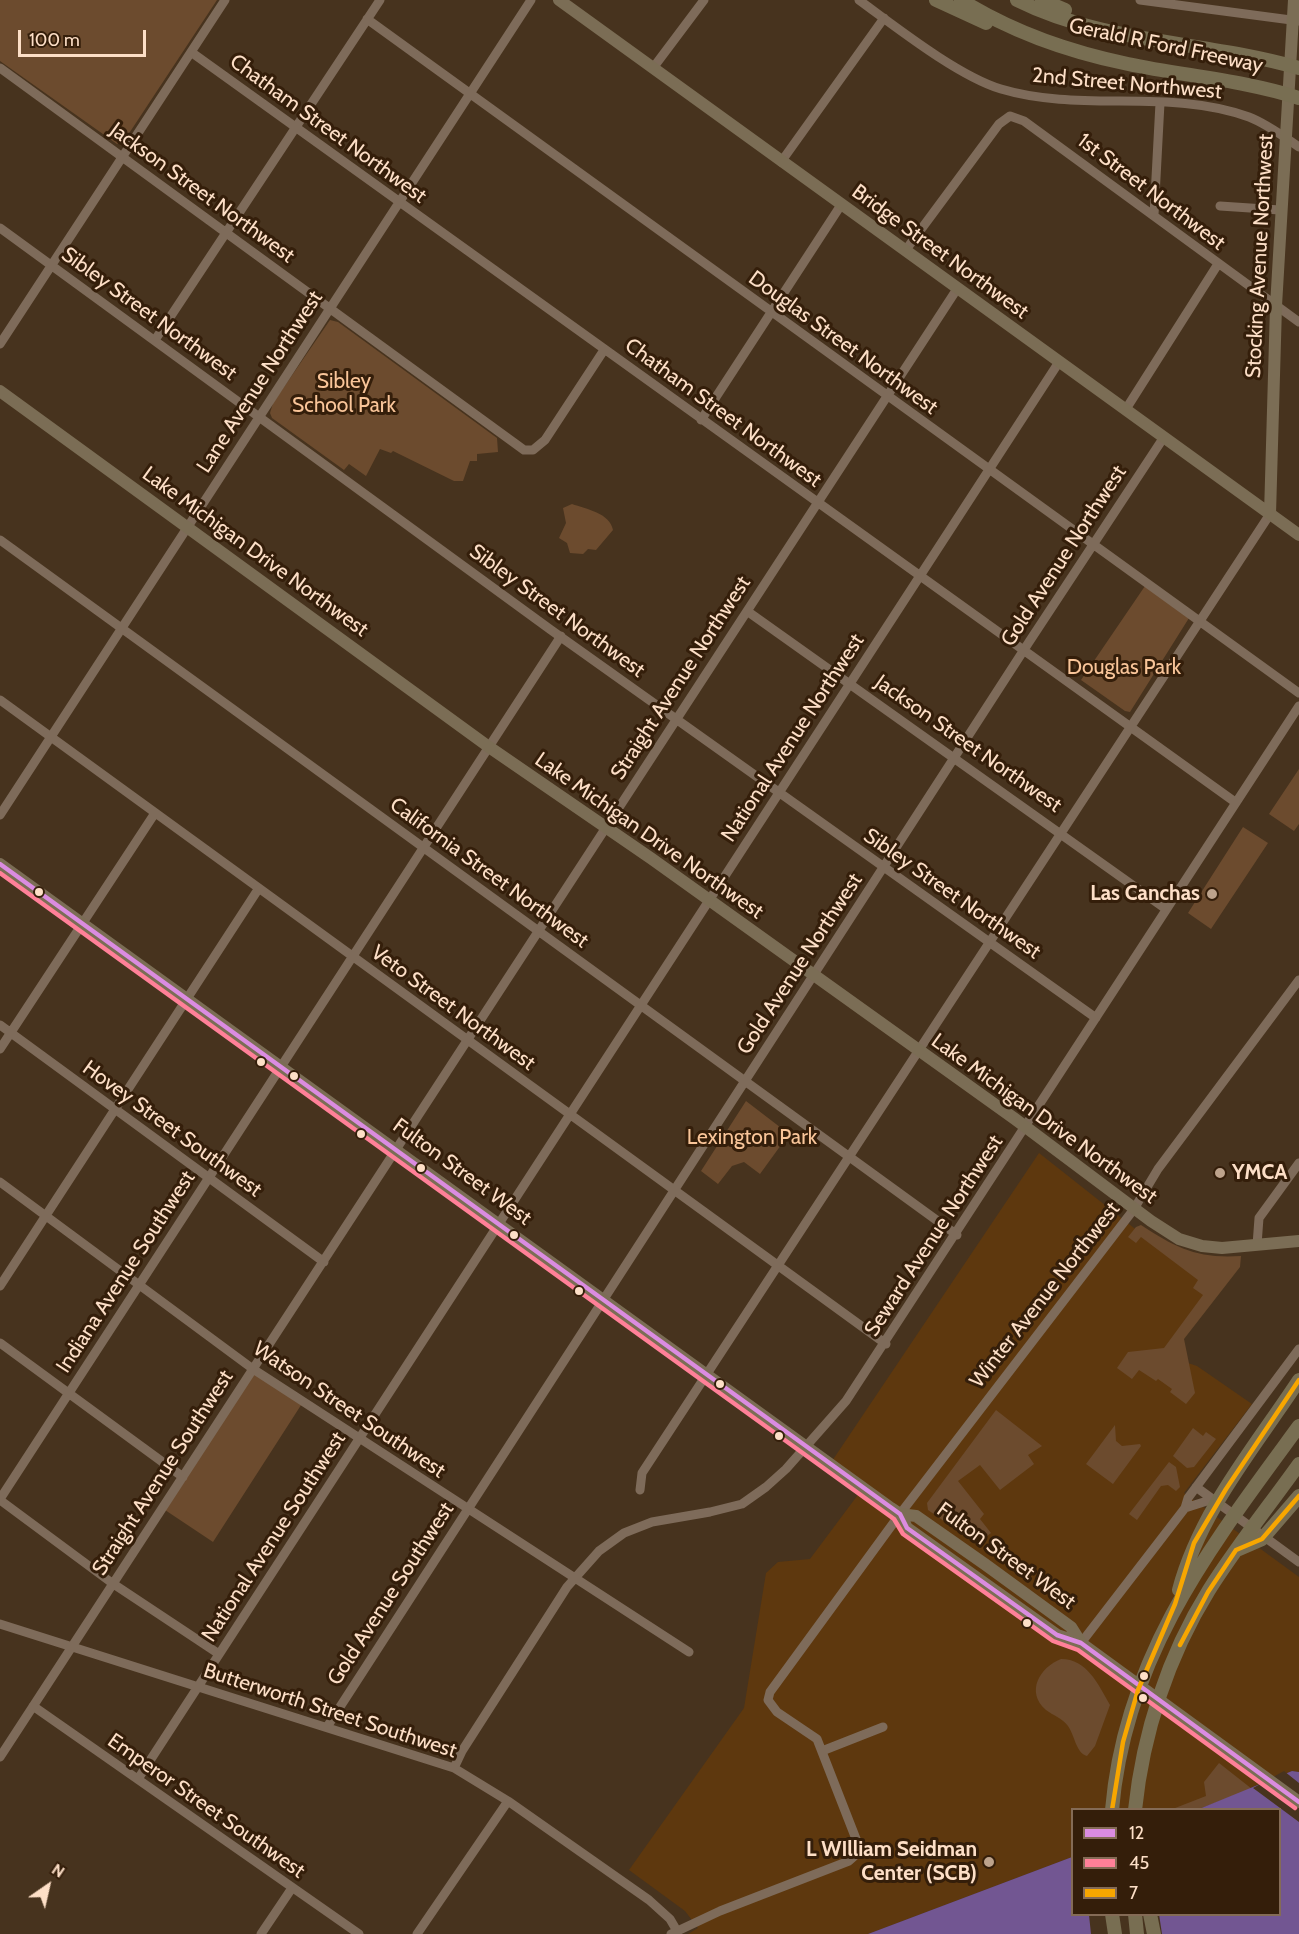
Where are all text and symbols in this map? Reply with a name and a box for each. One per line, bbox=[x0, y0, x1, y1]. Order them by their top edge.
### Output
street label: Gerald R Ford Freeway bbox=[1067, 13, 1265, 79]
scale bar bbox=[21, 18, 148, 56]
text: 100 m bbox=[29, 29, 80, 51]
street label: Chatham Street Northwest bbox=[225, 49, 431, 209]
street label: 2nd Street Northwest bbox=[1031, 63, 1223, 105]
street label: Jackson Street Northwest bbox=[105, 118, 299, 268]
street label: 1st Street Northwest bbox=[1072, 128, 1230, 256]
street label: Stocking Avenue Northwest bbox=[1241, 133, 1279, 379]
street label: Bridge Street Northwest bbox=[847, 179, 1033, 325]
street label: Sibley Street Northwest bbox=[56, 242, 242, 386]
street label: Douglas Street Northwest bbox=[743, 266, 943, 420]
street label: Lane Avenue Northwest bbox=[192, 286, 328, 478]
street label: Chatham Street Northwest bbox=[620, 333, 826, 493]
park label: Sibley School Park bbox=[292, 369, 396, 419]
street label: Gold Avenue Northwest bbox=[996, 461, 1132, 651]
street label: Lake Michigan Drive Northwest bbox=[137, 462, 373, 642]
street label: Sibley Street Northwest bbox=[464, 539, 650, 683]
street label: Straight Avenue Northwest bbox=[606, 572, 756, 784]
street label: National Avenue Northwest bbox=[716, 629, 870, 847]
park label: Douglas Park bbox=[1067, 655, 1181, 681]
street label: Jackson Street Northwest bbox=[870, 670, 1066, 818]
street label: Lake Michigan Drive Northwest bbox=[530, 747, 768, 925]
street label: California Street Northwest bbox=[385, 792, 593, 954]
street label: Sibley Street Northwest bbox=[859, 823, 1045, 965]
street label: Gold Avenue Northwest bbox=[732, 869, 868, 1059]
place label: Las Canchas bbox=[1090, 881, 1200, 907]
unlabelled marker bbox=[33, 886, 45, 898]
marker: Las Canchas bbox=[1205, 887, 1219, 901]
street label: Veto Street Northwest bbox=[366, 940, 540, 1076]
street label: Lake Michigan Drive Northwest bbox=[926, 1029, 1162, 1209]
street label: Hovey Street Southwest bbox=[77, 1055, 267, 1203]
unlabelled marker bbox=[255, 1056, 267, 1068]
unlabelled marker bbox=[288, 1070, 300, 1082]
street label: Fulton Street West bbox=[388, 1113, 536, 1231]
park label: Lexington Park bbox=[687, 1125, 817, 1151]
unlabelled marker bbox=[355, 1128, 367, 1140]
street label: Seward Avenue Northwest bbox=[859, 1131, 1009, 1341]
place label: YMCA bbox=[1232, 1160, 1287, 1186]
unlabelled marker bbox=[415, 1162, 427, 1174]
street label: Indiana Avenue Southwest bbox=[51, 1166, 201, 1378]
marker: YMCA bbox=[1213, 1166, 1227, 1180]
street label: Winter Avenue Northwest bbox=[965, 1197, 1125, 1393]
unlabelled marker bbox=[508, 1229, 520, 1241]
unlabelled marker bbox=[573, 1285, 585, 1297]
street label: Watson Street Southwest bbox=[248, 1336, 450, 1484]
street label: Straight Avenue Southwest bbox=[87, 1366, 239, 1580]
unlabelled marker bbox=[714, 1378, 726, 1390]
street label: National Avenue Southwest bbox=[197, 1427, 351, 1647]
unlabelled marker bbox=[773, 1430, 785, 1442]
street label: Fulton Street West bbox=[932, 1497, 1080, 1615]
street label: Gold Avenue Southwest bbox=[322, 1498, 460, 1690]
unlabelled marker bbox=[1021, 1617, 1033, 1629]
street label: Butterworth Street Southwest bbox=[200, 1658, 460, 1764]
unlabelled marker bbox=[1138, 1670, 1150, 1682]
unlabelled marker bbox=[1137, 1692, 1149, 1704]
street label: Emperor Street Southwest bbox=[103, 1728, 309, 1884]
legend bbox=[1071, 1808, 1281, 1916]
text: 12 bbox=[1129, 1822, 1144, 1844]
place label: L WIlliam Seidman Center (SCB) bbox=[806, 1837, 977, 1887]
text: 45 bbox=[1129, 1852, 1149, 1874]
marker: L WIlliam Seidman Center (SCB) bbox=[982, 1855, 996, 1869]
north arrow bbox=[18, 1856, 78, 1916]
text: N bbox=[48, 1860, 68, 1882]
text: 7 bbox=[1129, 1882, 1138, 1904]

